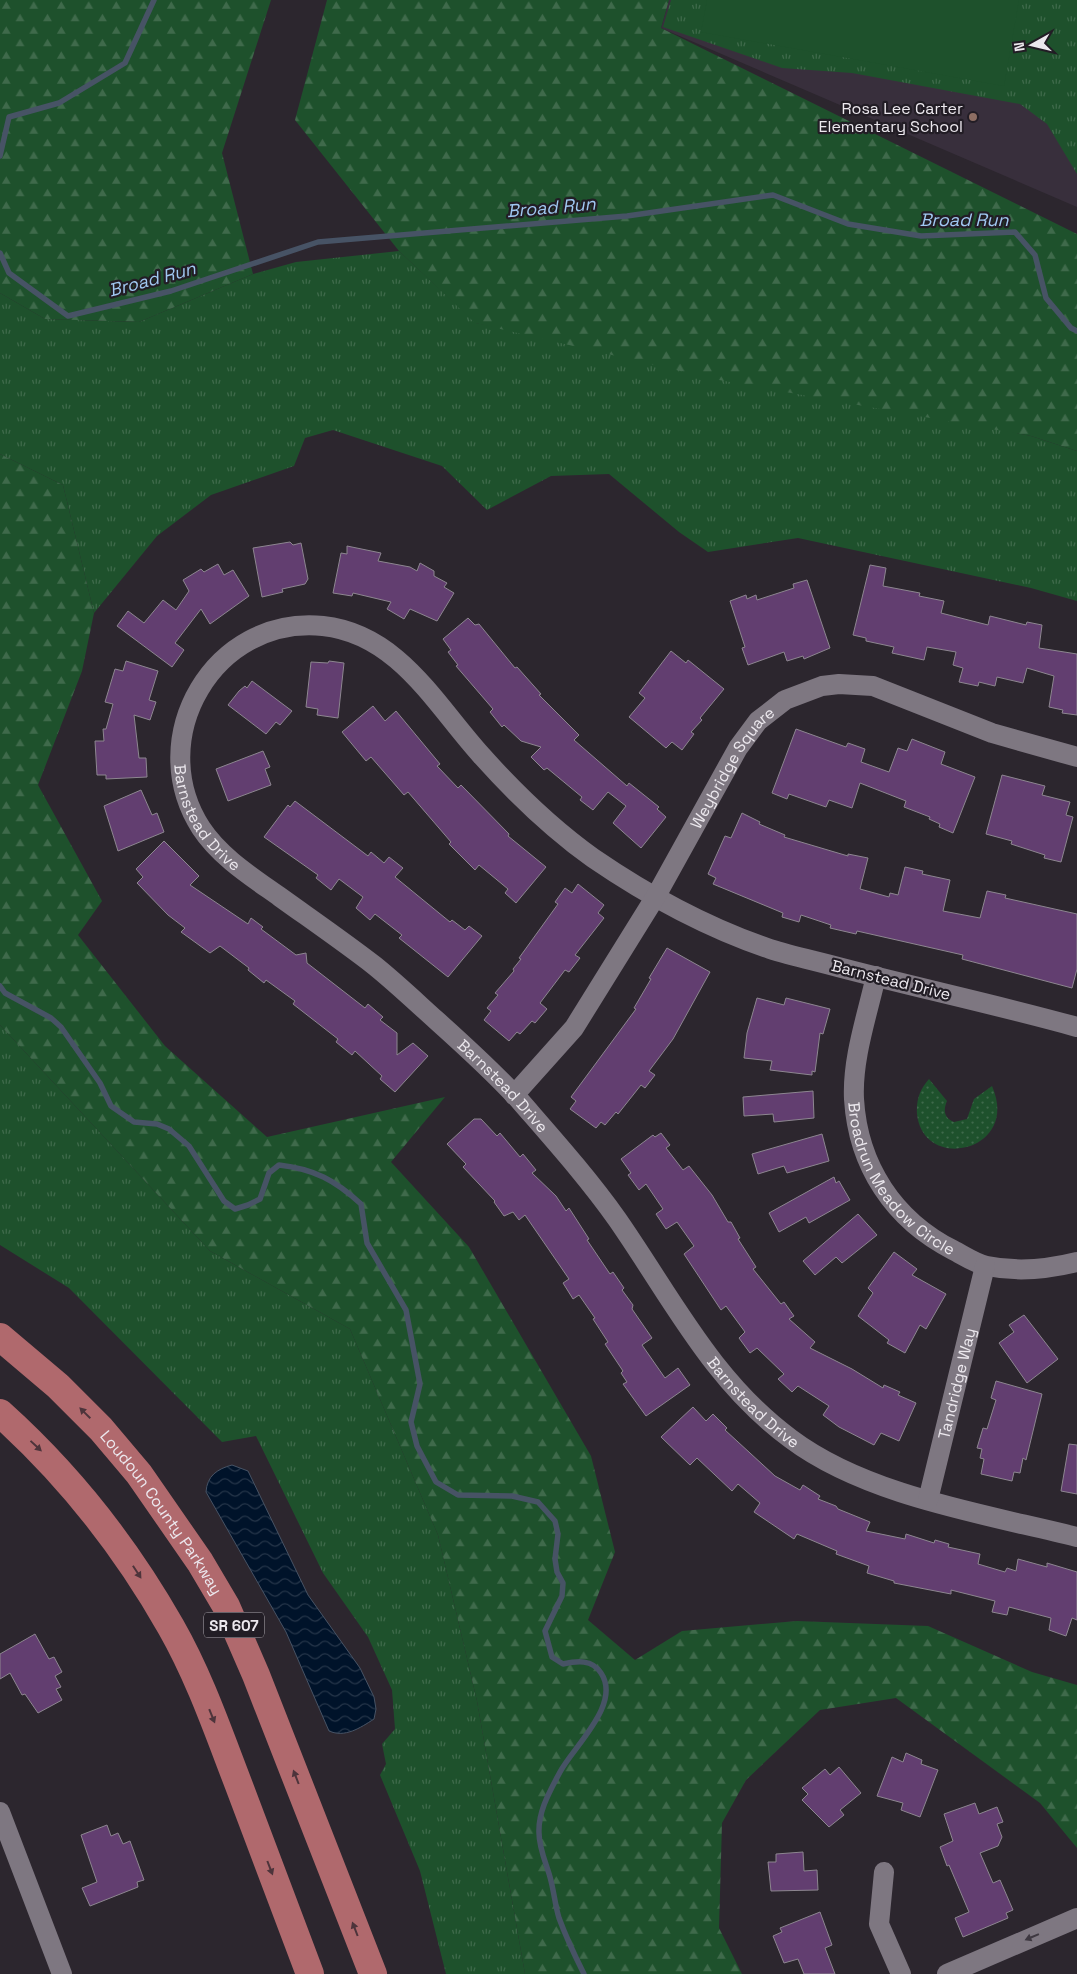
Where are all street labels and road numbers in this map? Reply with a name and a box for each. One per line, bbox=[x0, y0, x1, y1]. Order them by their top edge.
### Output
street label: Weybridge Square bbox=[685, 702, 779, 832]
street label: Barnstead Drive bbox=[170, 763, 245, 875]
street label: Barnstead Drive bbox=[829, 955, 953, 1005]
street label: Barnstead Drive bbox=[453, 1034, 553, 1137]
street label: Broadrun Meadow Circle bbox=[844, 1101, 959, 1260]
street label: Tandridge Way bbox=[933, 1326, 980, 1441]
street label: Barnstead Drive bbox=[703, 1352, 804, 1452]
street label: Loudoun County Parkway bbox=[96, 1425, 227, 1599]
road number: SR 607 bbox=[204, 1612, 264, 1638]

